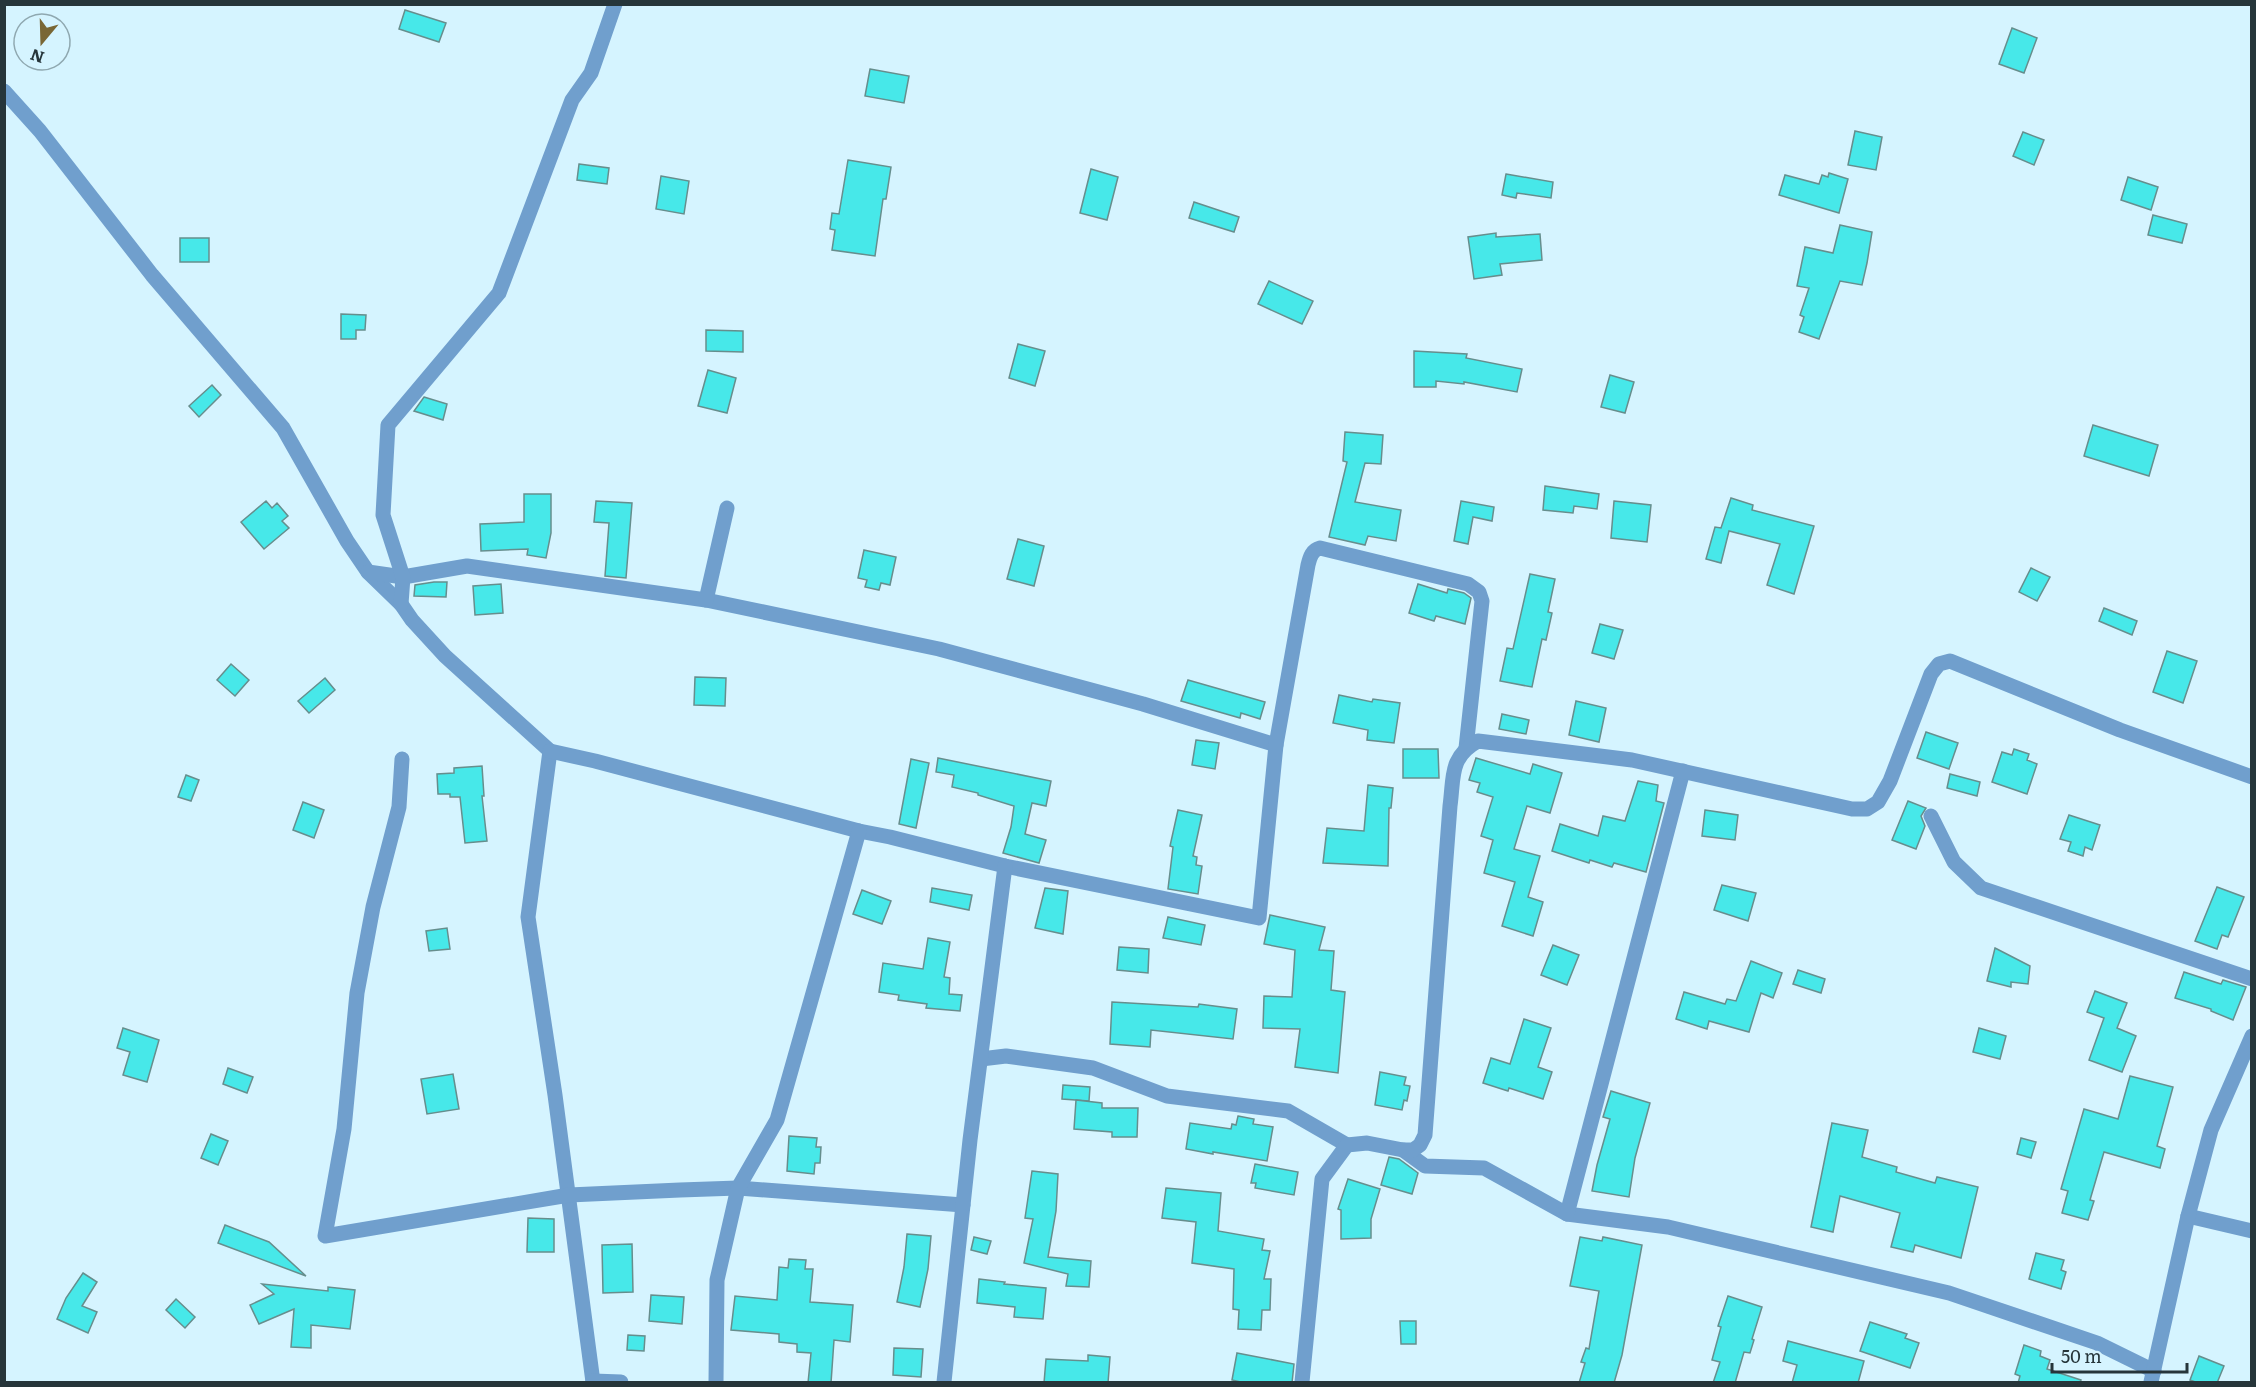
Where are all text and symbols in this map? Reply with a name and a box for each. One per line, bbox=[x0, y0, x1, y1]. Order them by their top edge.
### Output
north arrow bbox=[12, 12, 72, 72]
text: N bbox=[27, 44, 47, 71]
scale bar bbox=[2052, 1336, 2187, 1374]
text: 50 m bbox=[2061, 1342, 2102, 1369]

